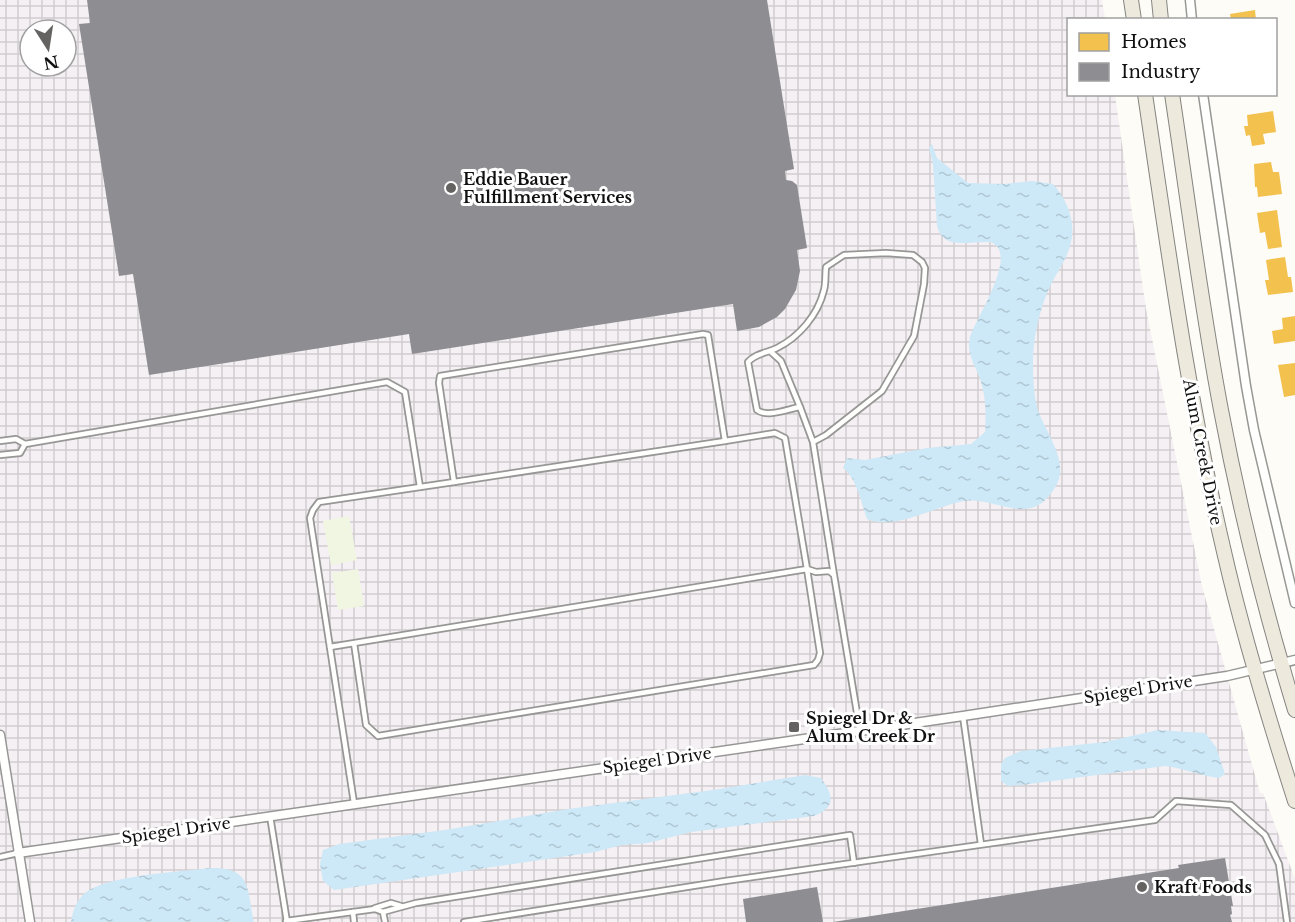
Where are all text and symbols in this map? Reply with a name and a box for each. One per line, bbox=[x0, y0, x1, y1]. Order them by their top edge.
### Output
north arrow bbox=[18, 18, 78, 78]
legend bbox=[1067, 18, 1277, 96]
text: Homes bbox=[1121, 31, 1187, 53]
text: N bbox=[42, 51, 61, 74]
text: Industry bbox=[1121, 61, 1201, 83]
place label: Eddie Bauer Fulfillment Services bbox=[463, 169, 632, 207]
marker: Eddie Bauer Fulfillment Services bbox=[444, 181, 458, 195]
street label: Alum Creek Drive bbox=[1179, 376, 1227, 527]
street label: Spiegel Drive bbox=[1082, 671, 1194, 707]
place label: Spiegel Dr & Alum Creek Dr bbox=[805, 708, 935, 746]
marker: Spiegel Dr & Alum Creek Dr bbox=[787, 720, 801, 734]
street label: Spiegel Drive bbox=[601, 742, 713, 778]
street label: Spiegel Drive bbox=[120, 812, 232, 848]
place label: Kraft Foods bbox=[1154, 877, 1252, 897]
marker: Kraft Foods bbox=[1135, 880, 1149, 894]

